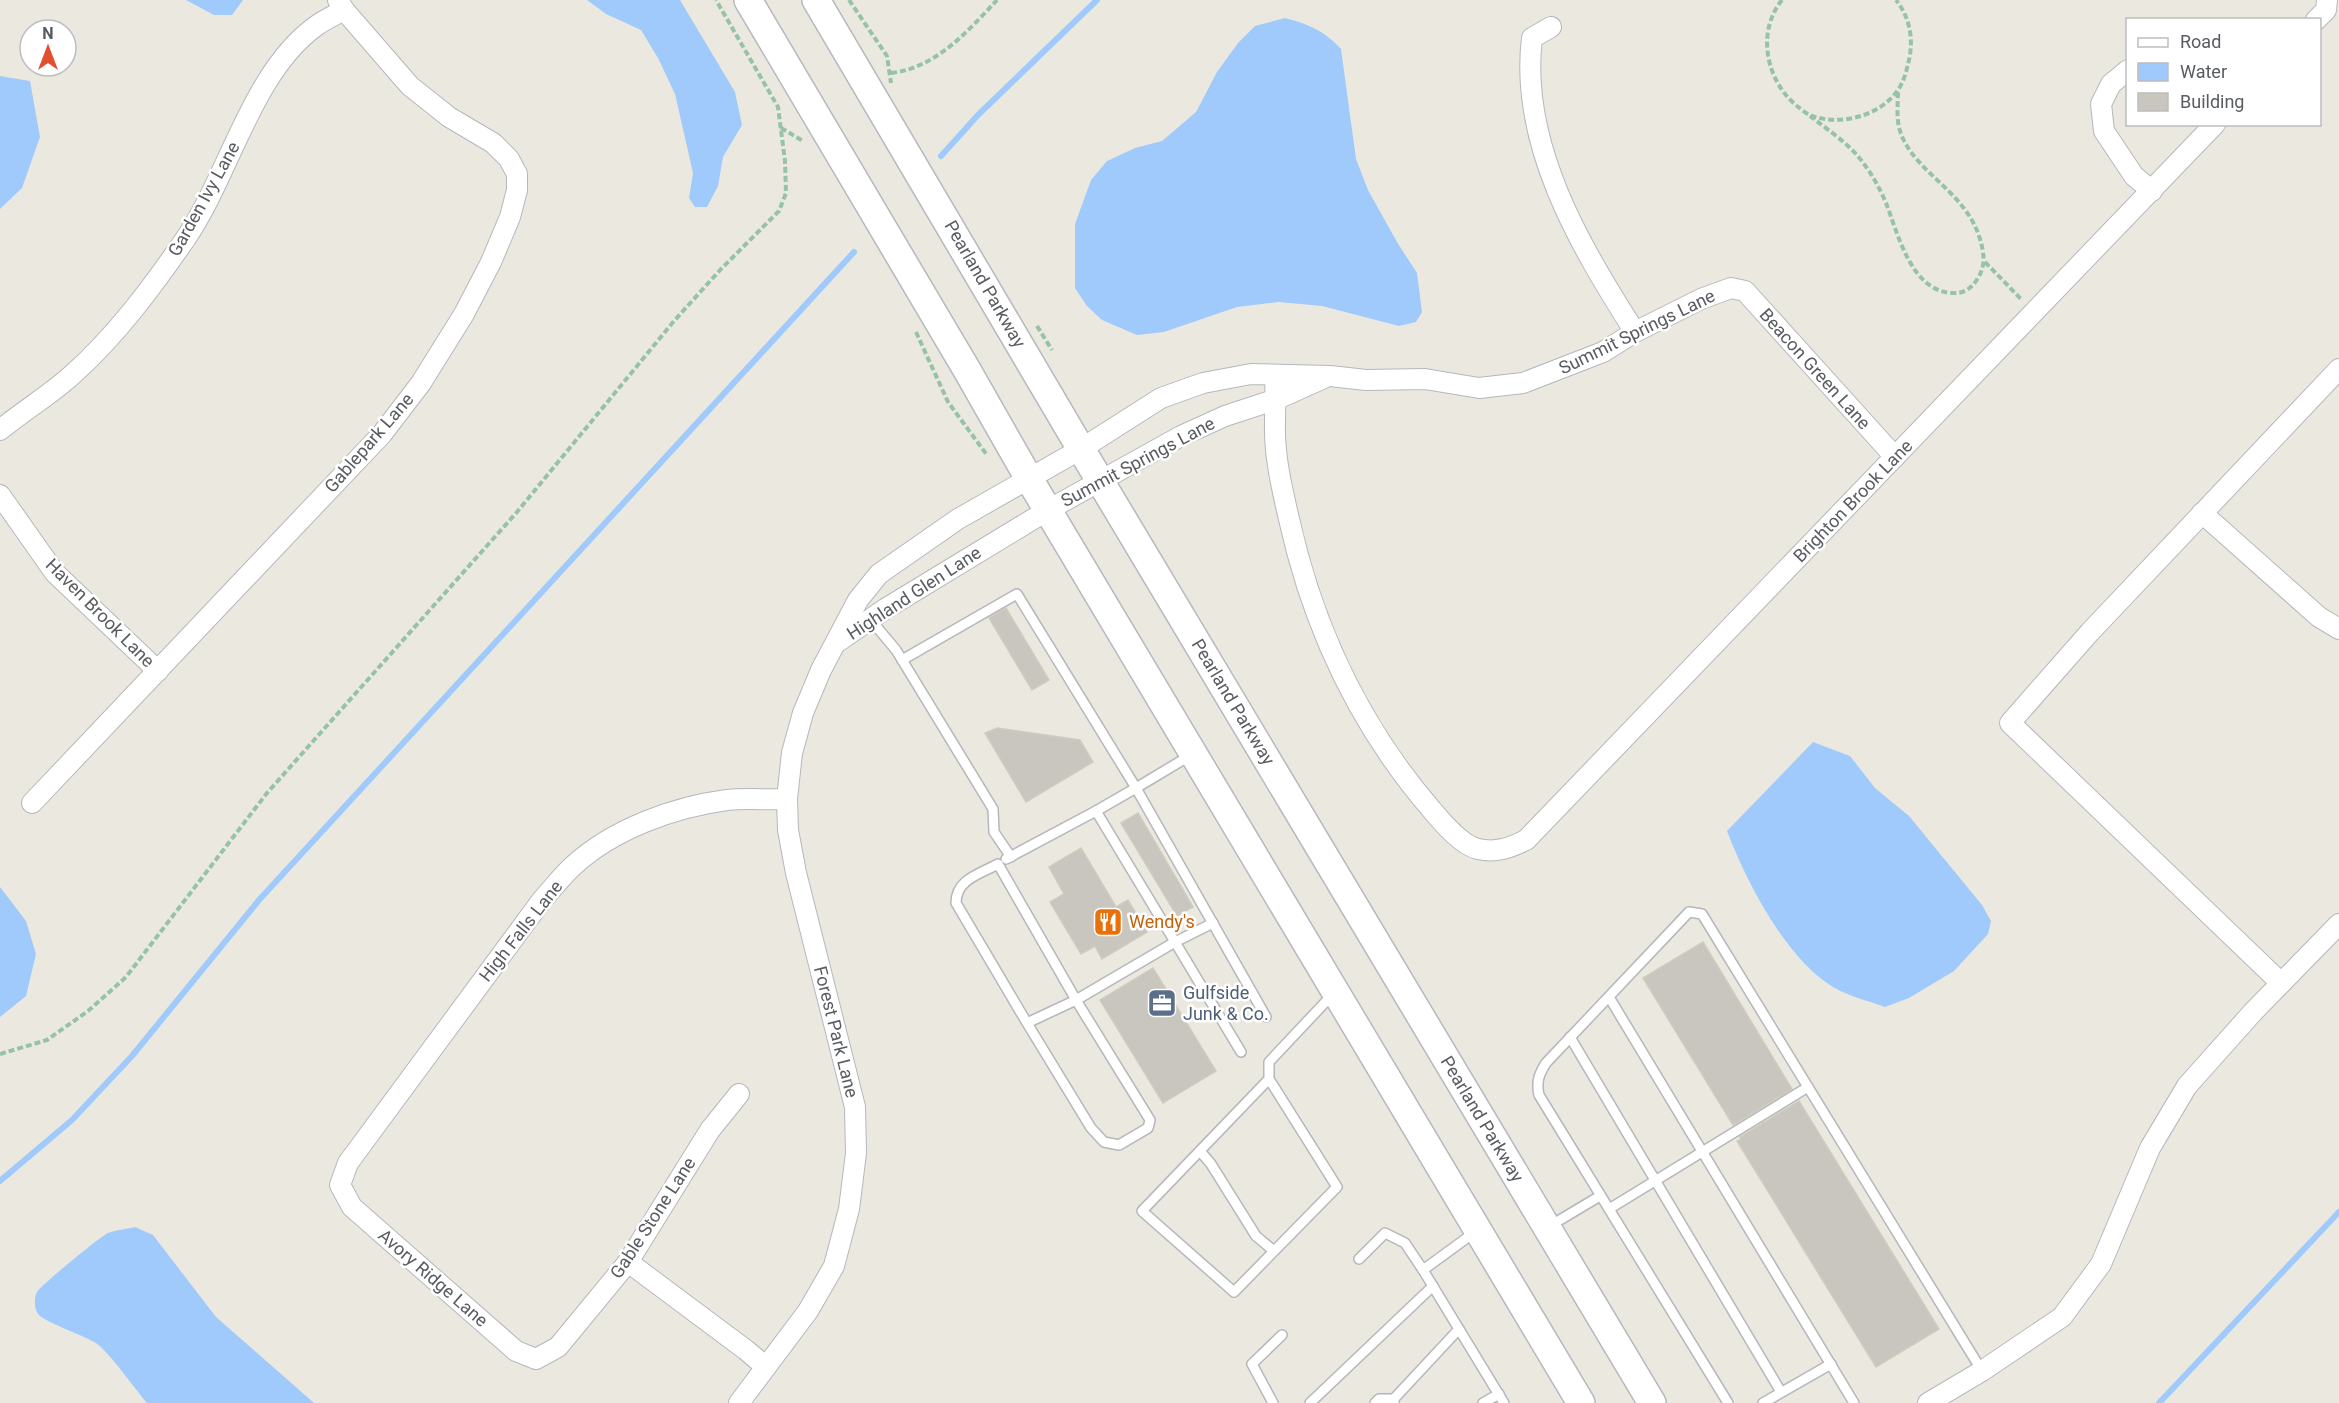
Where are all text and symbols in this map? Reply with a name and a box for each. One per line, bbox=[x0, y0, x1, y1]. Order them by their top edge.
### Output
north arrow bbox=[18, 18, 78, 78]
legend bbox=[2126, 18, 2321, 126]
text: N bbox=[42, 24, 54, 43]
text: Road bbox=[2180, 31, 2221, 52]
text: Water bbox=[2180, 61, 2227, 82]
text: Building bbox=[2180, 91, 2244, 112]
street label: Garden Ivy Lane bbox=[163, 138, 244, 260]
street label: Pearland Parkway bbox=[940, 216, 1031, 351]
street label: Summit Springs Lane bbox=[1555, 285, 1718, 378]
street label: Beacon Green Lane bbox=[1756, 304, 1875, 433]
street label: Gablepark Lane bbox=[320, 389, 417, 497]
street label: Summit Springs Lane bbox=[1057, 412, 1218, 511]
street label: Brighton Brook Lane bbox=[1789, 435, 1917, 566]
street label: Highland Glen Lane bbox=[843, 541, 985, 644]
street label: Haven Brook Lane bbox=[42, 554, 159, 671]
street label: Pearland Parkway bbox=[1188, 635, 1280, 769]
street label: High Falls Lane bbox=[475, 876, 567, 985]
restaurant icon: Wendy's bbox=[1092, 906, 1124, 938]
place label: Wendy's bbox=[1129, 911, 1195, 932]
street label: Forest Park Lane bbox=[810, 964, 863, 1100]
place label: Gulfside Junk & Co. bbox=[1183, 982, 1269, 1024]
office icon: Gulfside Junk & Co. bbox=[1146, 987, 1178, 1019]
street label: Pearland Parkway bbox=[1437, 1052, 1529, 1186]
street label: Gable Stone Lane bbox=[606, 1153, 700, 1282]
street label: Avory Ridge Lane bbox=[374, 1224, 492, 1331]

